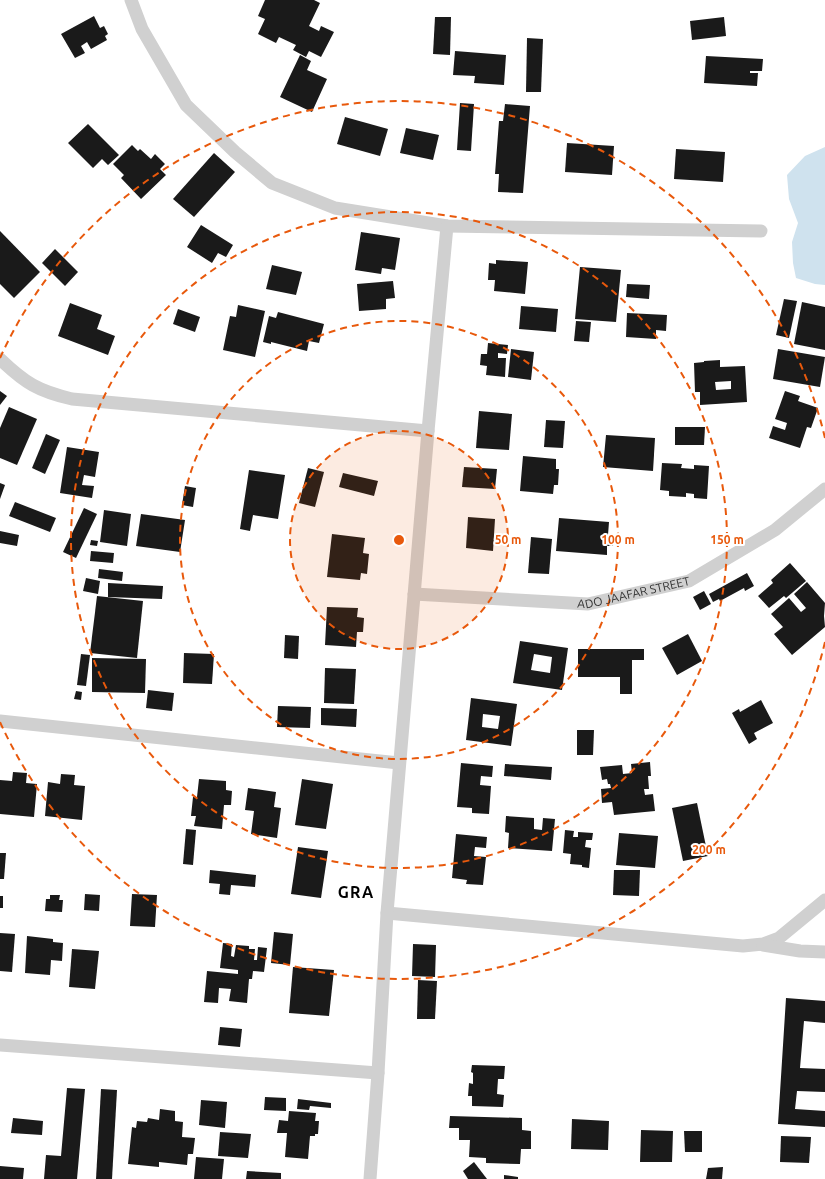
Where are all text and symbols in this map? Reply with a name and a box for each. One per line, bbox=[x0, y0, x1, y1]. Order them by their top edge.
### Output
centre of rings bbox=[392, 533, 406, 547]
text: 50 m bbox=[495, 533, 521, 546]
text: 100 m bbox=[601, 533, 635, 546]
text: 150 m bbox=[710, 533, 744, 546]
street label: ADO JAAFAR STREET bbox=[577, 574, 691, 610]
text: 200 m bbox=[692, 843, 726, 856]
district label: GRA bbox=[338, 883, 374, 901]

